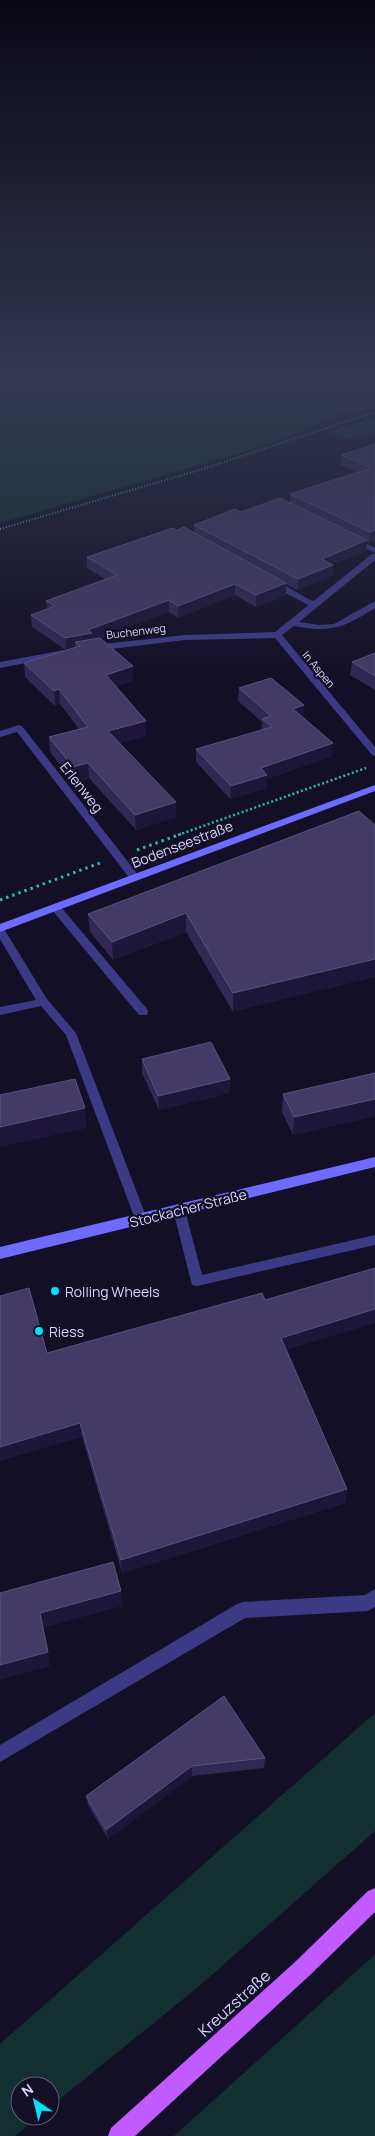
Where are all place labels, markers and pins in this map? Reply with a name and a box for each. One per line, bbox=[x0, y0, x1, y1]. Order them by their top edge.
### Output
place label: Rolling Wheels bbox=[65, 1282, 160, 1301]
marker: Rolling Wheels bbox=[49, 1285, 61, 1297]
place label: Riess bbox=[49, 1322, 84, 1341]
marker: Riess bbox=[33, 1325, 45, 1337]

